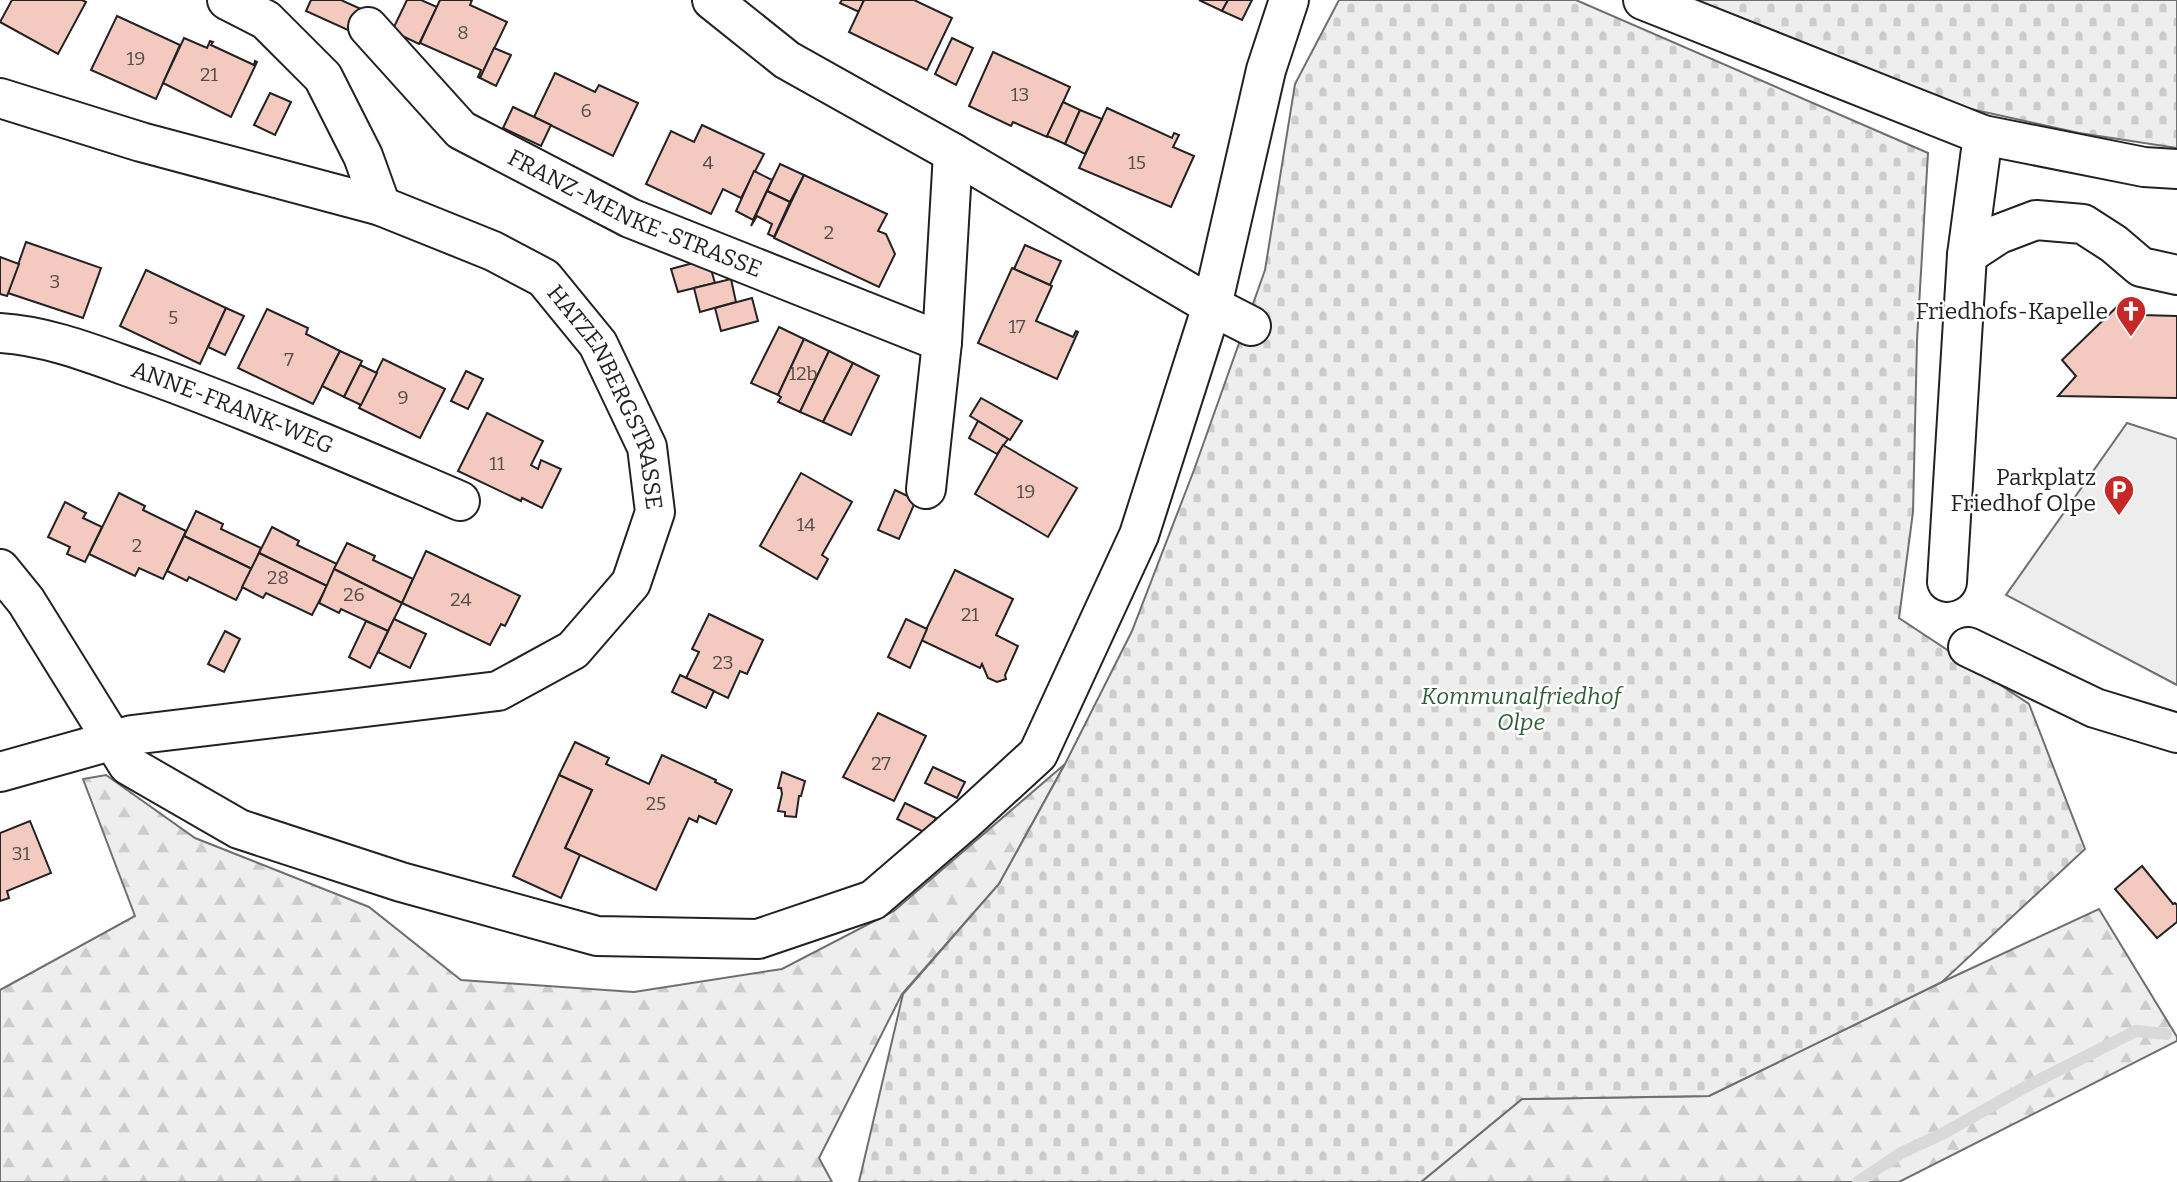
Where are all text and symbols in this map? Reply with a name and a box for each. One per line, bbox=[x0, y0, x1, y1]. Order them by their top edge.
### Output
house number: 8 bbox=[457, 21, 469, 44]
house number: 19 bbox=[127, 47, 145, 70]
house number: 21 bbox=[200, 63, 218, 86]
house number: 13 bbox=[1011, 83, 1029, 106]
house number: 6 bbox=[580, 99, 592, 122]
street label: FRANZ-MENKE-STRASSE bbox=[503, 143, 766, 283]
house number: 4 bbox=[702, 151, 714, 174]
house number: 15 bbox=[1128, 151, 1146, 174]
house number: 2 bbox=[824, 221, 834, 244]
house number: 3 bbox=[50, 270, 60, 293]
street label: HATZENBERGSTRASSE bbox=[541, 279, 669, 511]
church icon: Friedhofs-Kapelle bbox=[2114, 294, 2148, 338]
place label: Friedhofs-Kapelle bbox=[1915, 297, 2108, 325]
house number: 5 bbox=[168, 306, 178, 329]
house number: 17 bbox=[1008, 315, 1026, 338]
house number: 7 bbox=[284, 348, 294, 371]
street label: ANNE-FRANK-WEG bbox=[128, 355, 338, 460]
house number: 12b bbox=[788, 362, 818, 385]
house number: 9 bbox=[397, 386, 409, 409]
house number: 11 bbox=[489, 452, 505, 475]
place label: Parkplatz Friedhof Olpe bbox=[1950, 463, 2096, 517]
parking icon: Parkplatz Friedhof Olpe bbox=[2102, 473, 2136, 517]
house number: 19 bbox=[1017, 480, 1035, 503]
house number: 14 bbox=[797, 513, 815, 536]
house number: 2 bbox=[132, 534, 142, 557]
house number: 28 bbox=[267, 566, 289, 589]
house number: 26 bbox=[343, 583, 365, 606]
house number: 24 bbox=[450, 588, 472, 611]
house number: 21 bbox=[961, 603, 979, 626]
house number: 23 bbox=[712, 651, 734, 674]
park label: Kommunalfriedhof Olpe bbox=[1421, 682, 1624, 736]
house number: 27 bbox=[871, 752, 891, 775]
house number: 25 bbox=[646, 792, 666, 815]
house number: 31 bbox=[12, 842, 31, 865]

